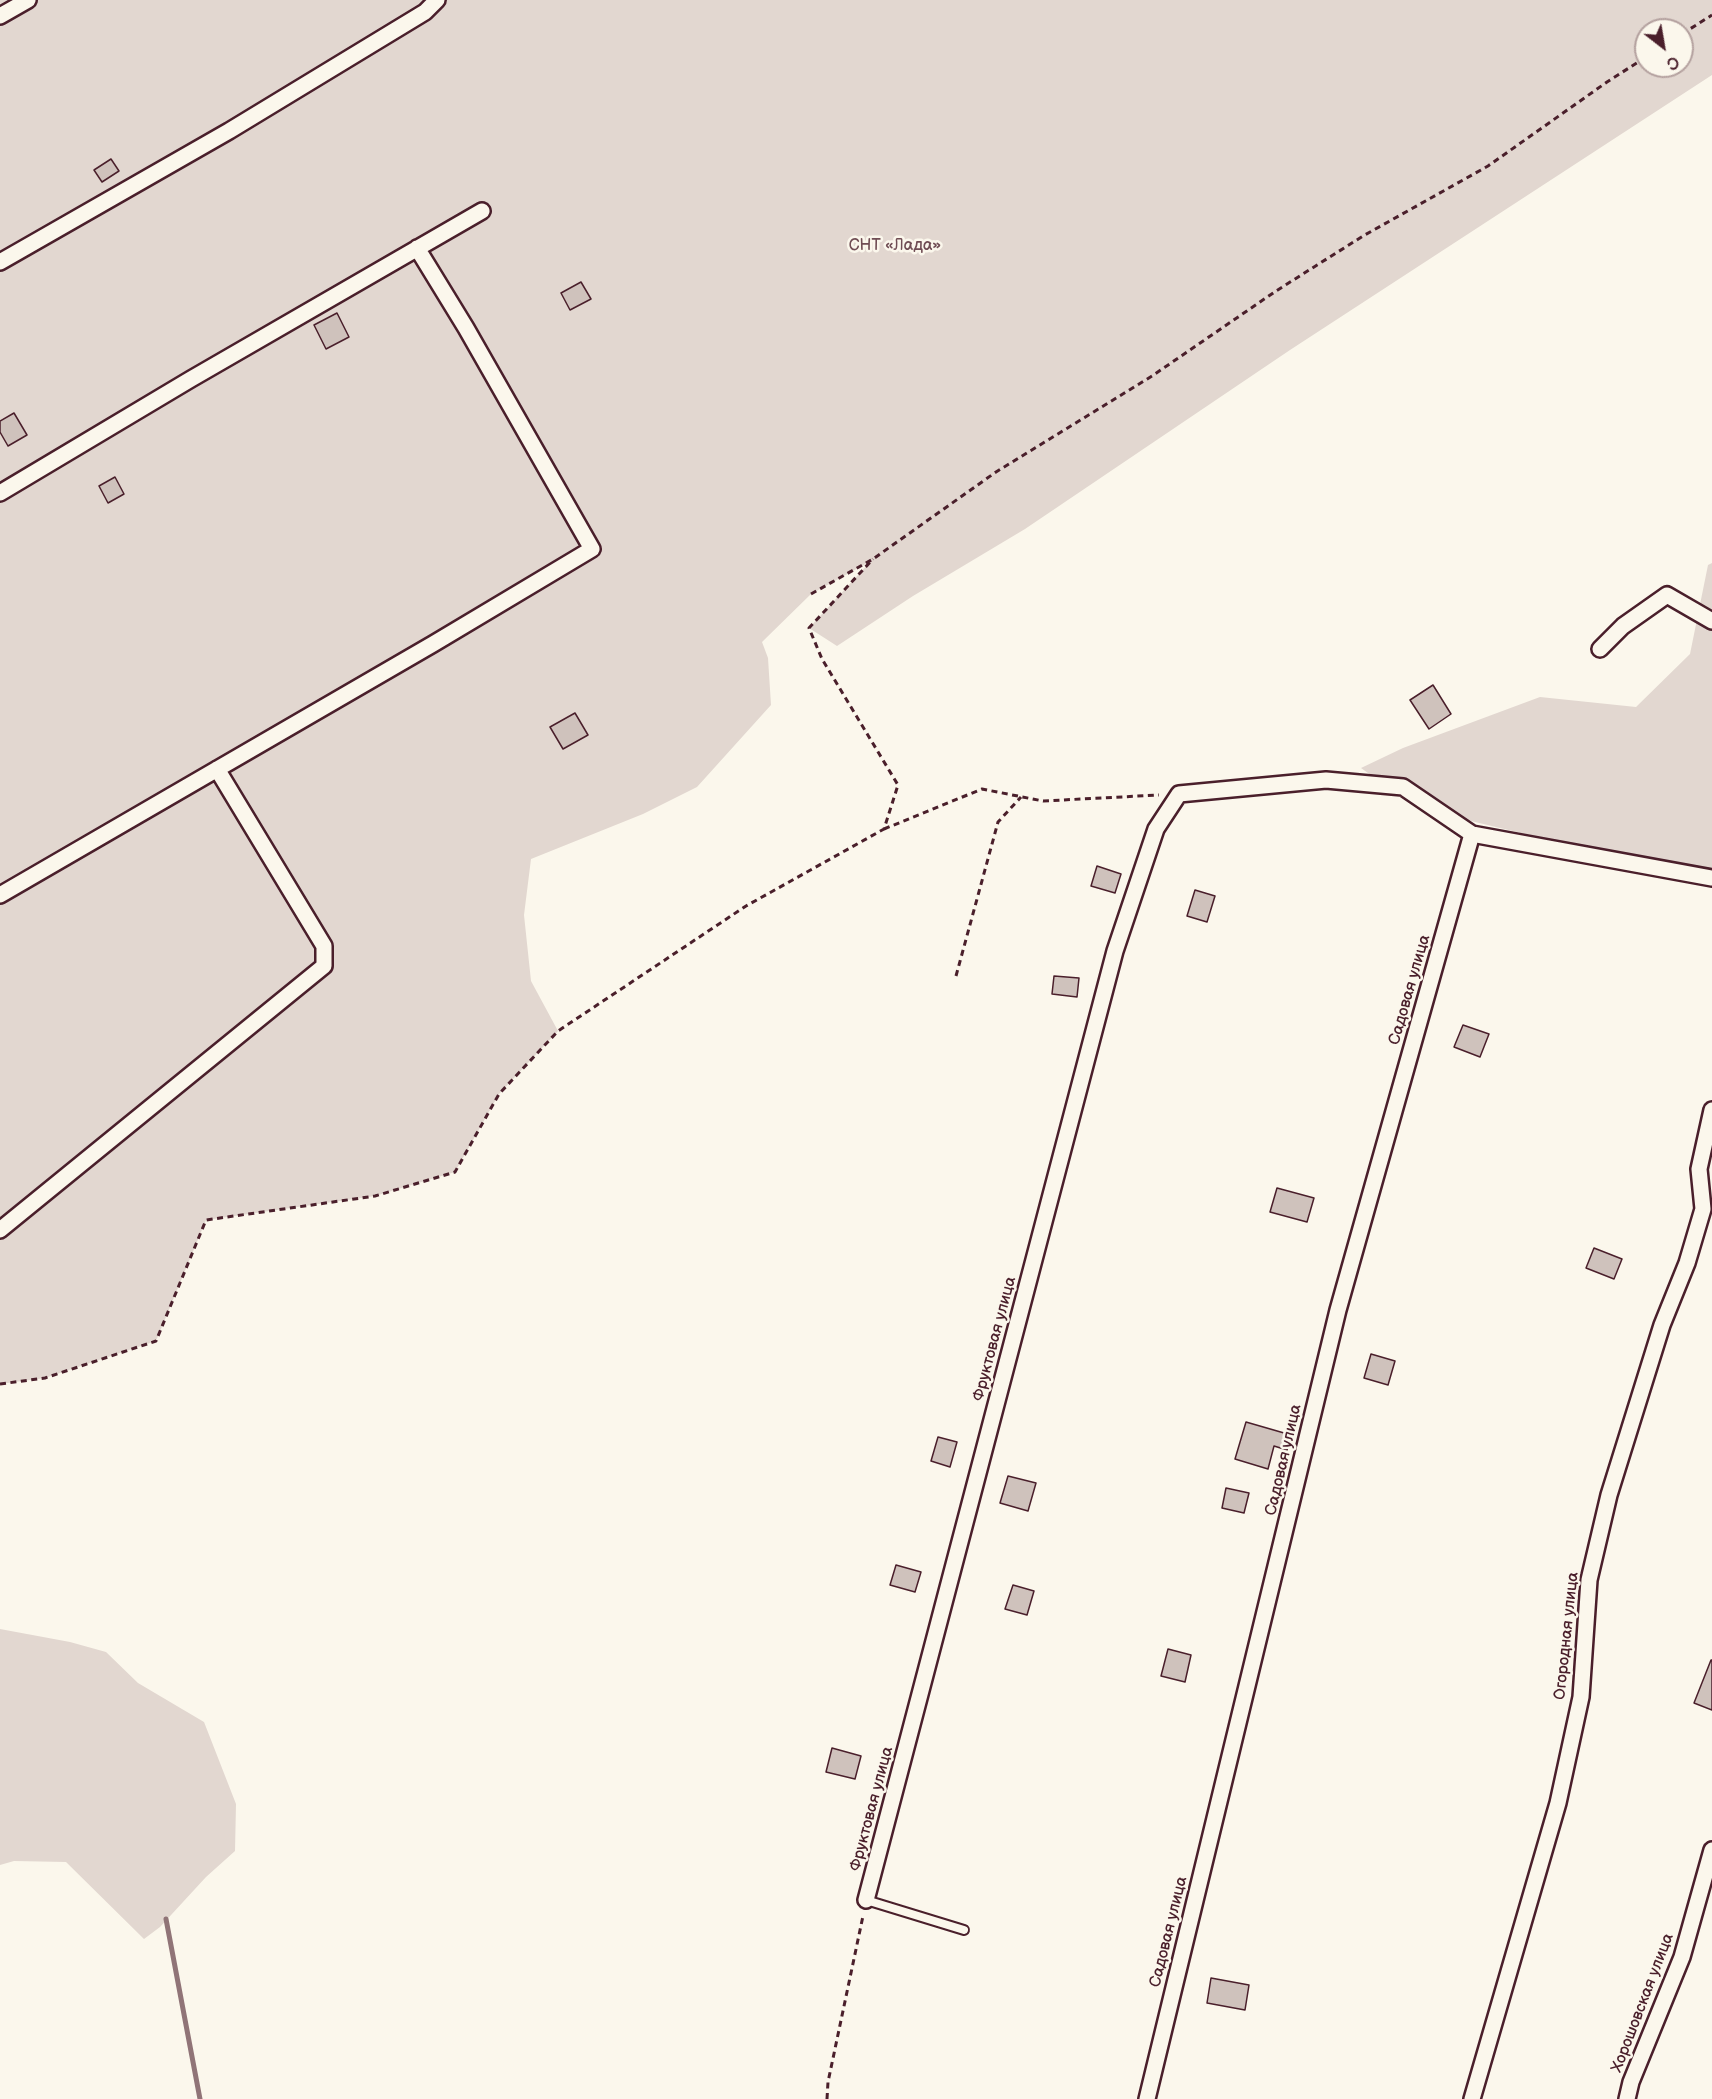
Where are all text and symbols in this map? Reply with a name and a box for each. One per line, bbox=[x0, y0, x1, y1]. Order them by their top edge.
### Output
north arrow bbox=[1634, 18, 1694, 78]
text: С bbox=[1663, 51, 1682, 73]
park label: СНТ «Лада» bbox=[849, 236, 941, 256]
street label: Садовая улица bbox=[1385, 933, 1435, 1047]
street label: Фруктовая улица bbox=[969, 1275, 1021, 1403]
street label: Садовая улица bbox=[1262, 1402, 1306, 1518]
street label: Огородная улица bbox=[1551, 1571, 1583, 1701]
street label: Фруктовая улица bbox=[846, 1745, 898, 1873]
street label: Садовая улица bbox=[1146, 1875, 1192, 1989]
street label: Хорошовская улица bbox=[1608, 1931, 1678, 2075]

